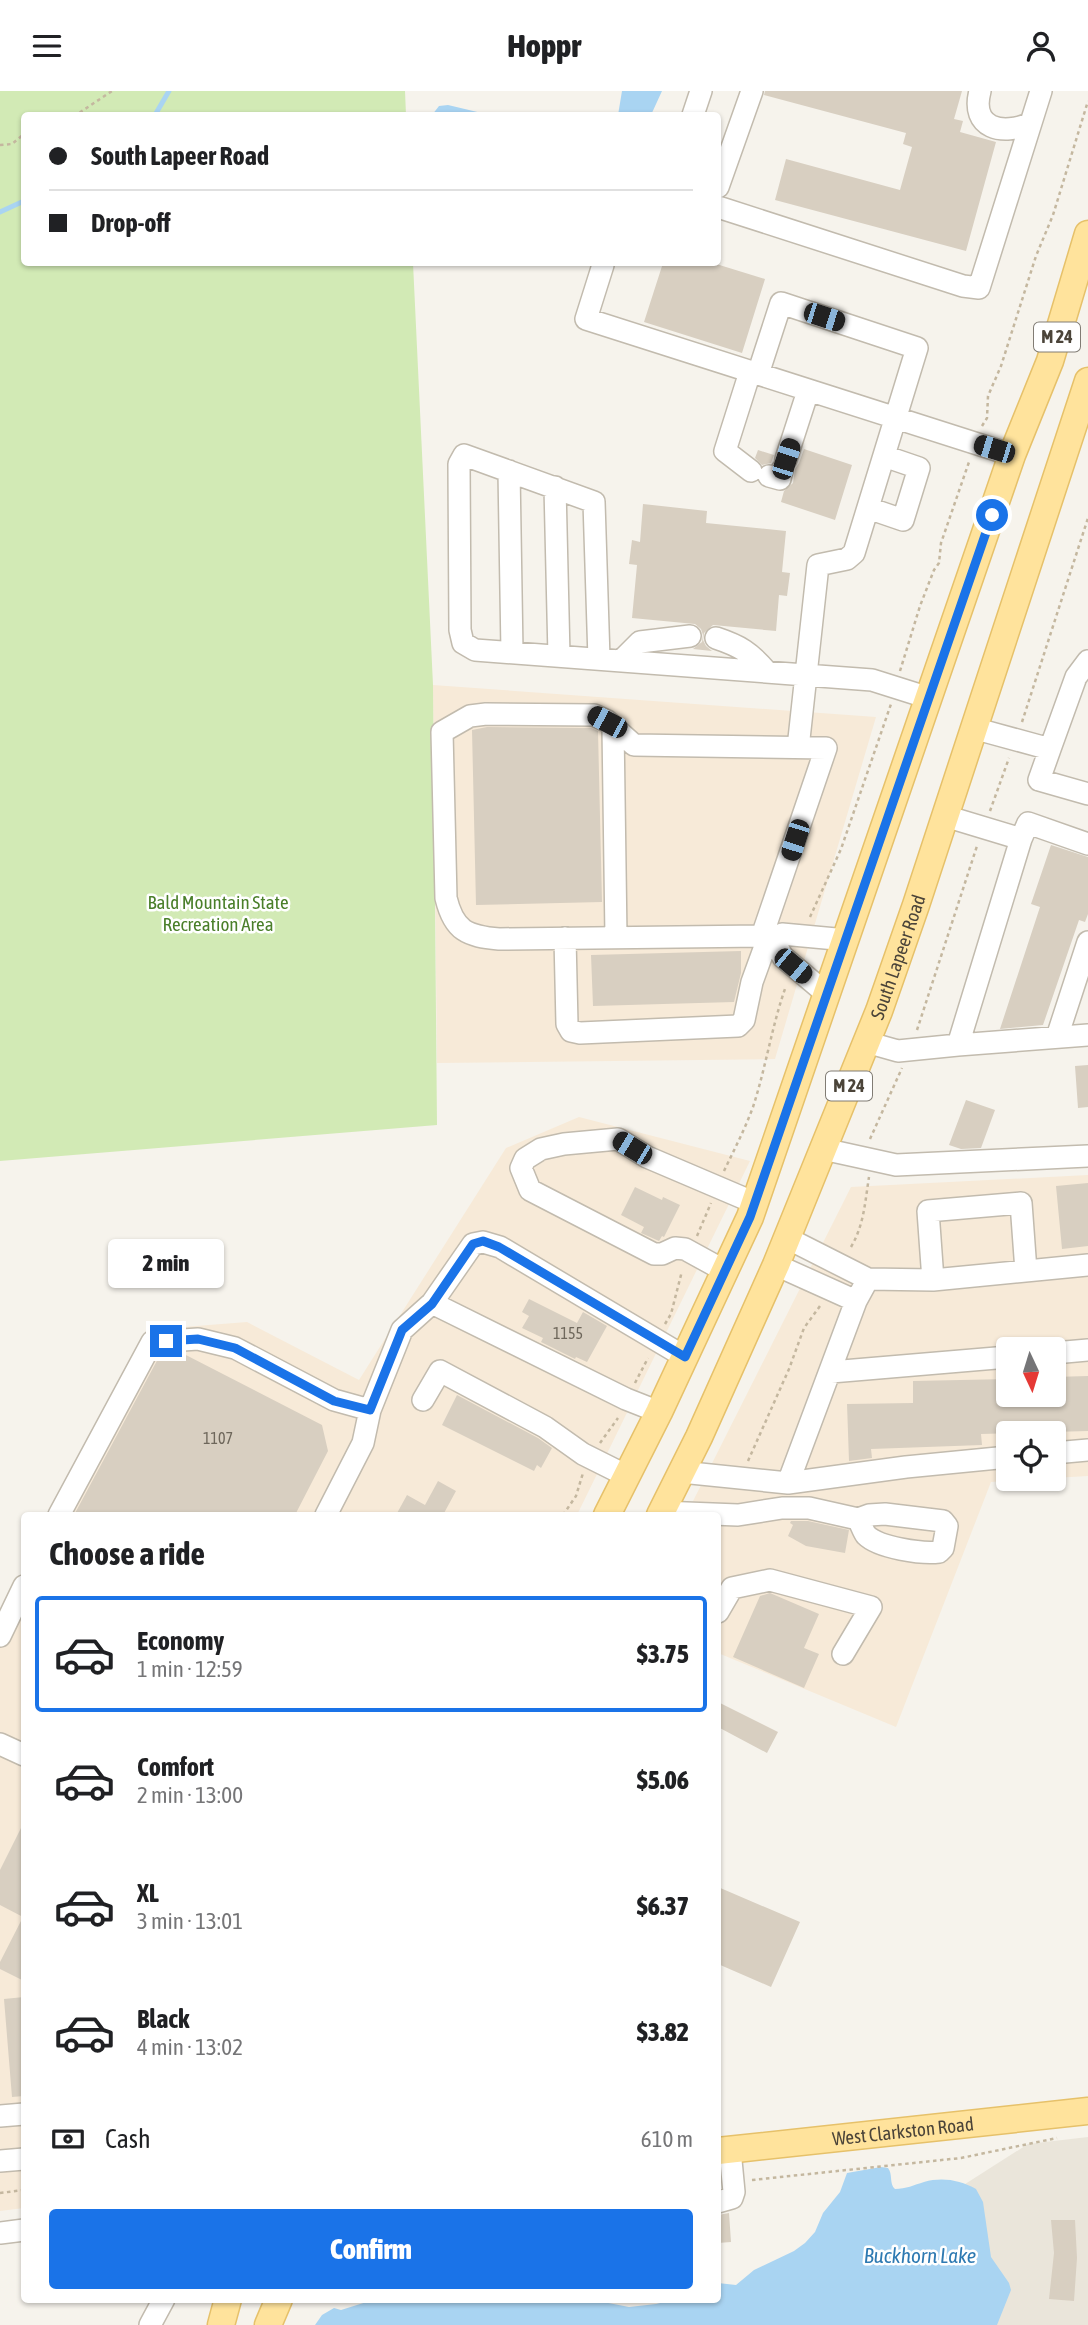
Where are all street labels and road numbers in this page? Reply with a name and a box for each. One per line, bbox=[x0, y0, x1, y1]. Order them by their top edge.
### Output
road number: M 24 bbox=[1034, 323, 1080, 351]
street label: South Lapeer Road bbox=[866, 892, 930, 1022]
road number: M 24 bbox=[826, 1071, 872, 1101]
street label: West Clarkston Road bbox=[831, 2112, 975, 2150]

